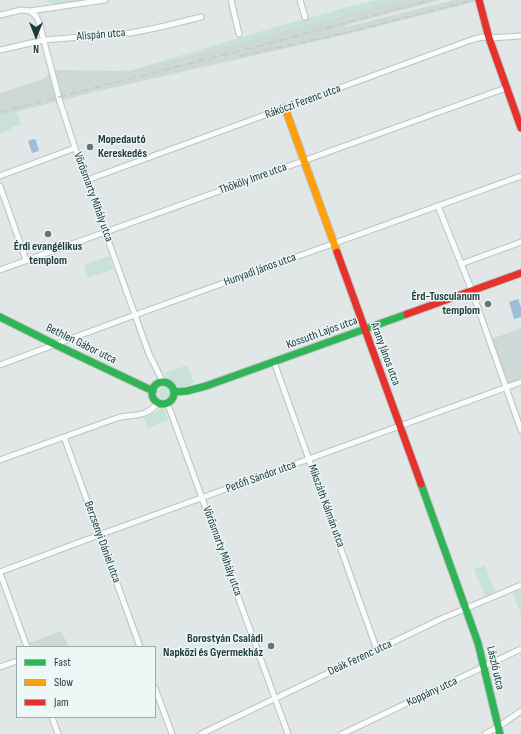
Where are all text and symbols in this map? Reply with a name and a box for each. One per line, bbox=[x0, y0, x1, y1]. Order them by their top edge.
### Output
north arrow bbox=[16, 16, 56, 56]
street label: Alispán utca bbox=[76, 26, 126, 44]
text: N bbox=[33, 42, 39, 55]
street label: Rákóczi Ferenc utca bbox=[263, 82, 343, 122]
place label: Mopedautó Kereskedés bbox=[98, 133, 147, 161]
marker: Mopedautó Kereskedés bbox=[85, 142, 95, 152]
street label: Vörösmarty Mihály utca bbox=[70, 150, 116, 244]
street label: Thököly Imre utca bbox=[217, 160, 289, 198]
marker: Érdi evangélikus templom bbox=[43, 229, 53, 239]
place label: Érdi evangélikus templom bbox=[14, 240, 82, 268]
street label: Hunyadi János utca bbox=[222, 250, 298, 290]
place label: Érd-Tusculanum templom bbox=[411, 290, 480, 318]
marker: Érd-Tusculanum templom bbox=[483, 299, 493, 309]
street label: Kossuth Lajos utca bbox=[284, 313, 360, 353]
street label: Arany János utca bbox=[367, 320, 403, 388]
street label: Bethlen Gábor utca bbox=[43, 321, 119, 367]
street label: Petőfi Sándor utca bbox=[224, 458, 298, 496]
street label: Mikszáth Kálmán utca bbox=[304, 463, 348, 549]
street label: Berzsenyi Dániel utca bbox=[81, 499, 123, 585]
street label: Vörösmarty Mihály utca bbox=[199, 504, 245, 598]
place label: Borostyán Családi Napközi és Gyermekház bbox=[163, 632, 263, 660]
street label: Deák Ferenc utca bbox=[326, 637, 394, 679]
marker: Borostyán Családi Napközi és Gyermekház bbox=[266, 641, 276, 651]
street label: László utca bbox=[483, 645, 507, 691]
legend bbox=[16, 646, 156, 718]
text: Fast bbox=[54, 655, 71, 670]
street label: Koppány utca bbox=[404, 674, 460, 710]
text: Slow bbox=[54, 675, 73, 690]
text: Jam bbox=[54, 695, 69, 710]

